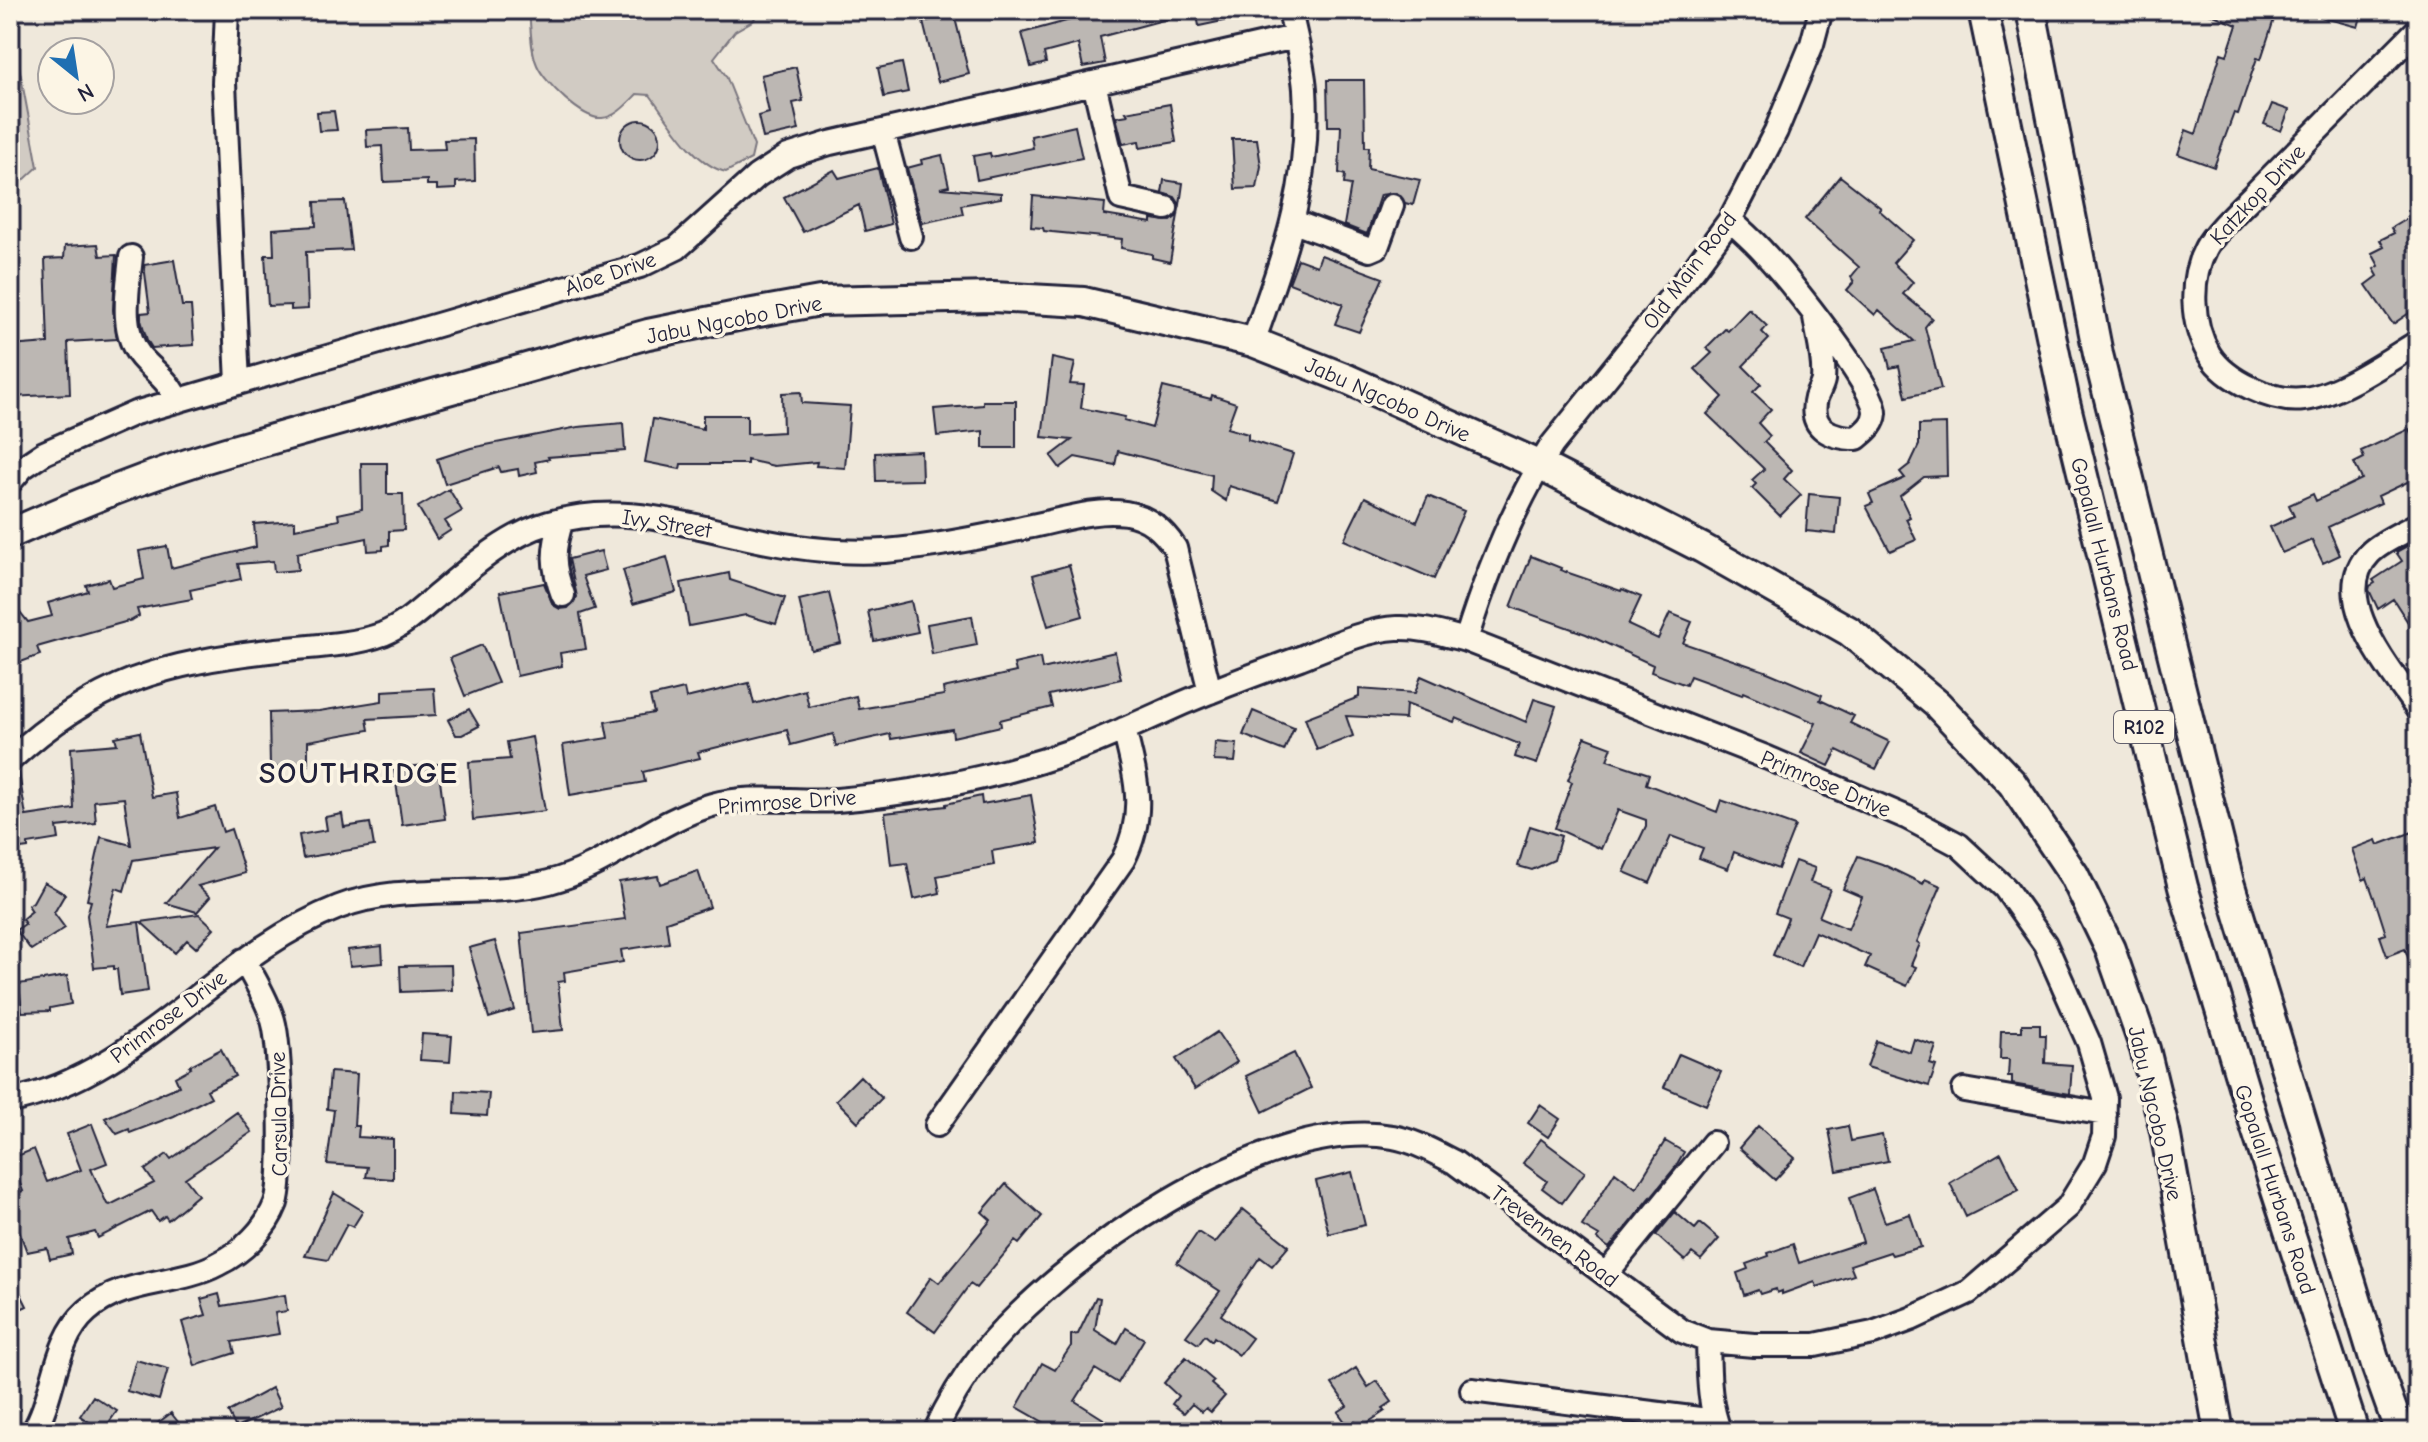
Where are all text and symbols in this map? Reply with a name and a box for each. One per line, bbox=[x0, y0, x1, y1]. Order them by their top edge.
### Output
north arrow bbox=[36, 36, 116, 116]
text: N bbox=[73, 78, 98, 107]
street label: Katzkop Drive bbox=[2205, 139, 2311, 250]
street label: Old Main Road bbox=[1637, 207, 1742, 334]
street label: Aloe Drive bbox=[561, 246, 659, 302]
street label: Jabu Ngcobo Drive bbox=[644, 290, 824, 350]
street label: Jabu Ngcobo Drive bbox=[1301, 352, 1474, 448]
street label: Gopalall Hurbans Road bbox=[2065, 455, 2143, 674]
street label: Ivy Street bbox=[620, 504, 714, 544]
road number: R102 bbox=[2114, 711, 2174, 743]
street label: Primrose Drive bbox=[1757, 745, 1895, 823]
district label: SOUTHRIDGE bbox=[259, 756, 459, 791]
street label: Primrose Drive bbox=[717, 784, 857, 820]
street label: Primrose Drive bbox=[105, 965, 232, 1069]
street label: Jabu Ngcobo Drive bbox=[2122, 1023, 2188, 1203]
street label: Carsula Drive bbox=[265, 1051, 293, 1177]
street label: Gopalall Hurbans Road bbox=[2229, 1081, 2321, 1297]
street label: Trevennen Road bbox=[1485, 1180, 1623, 1293]

